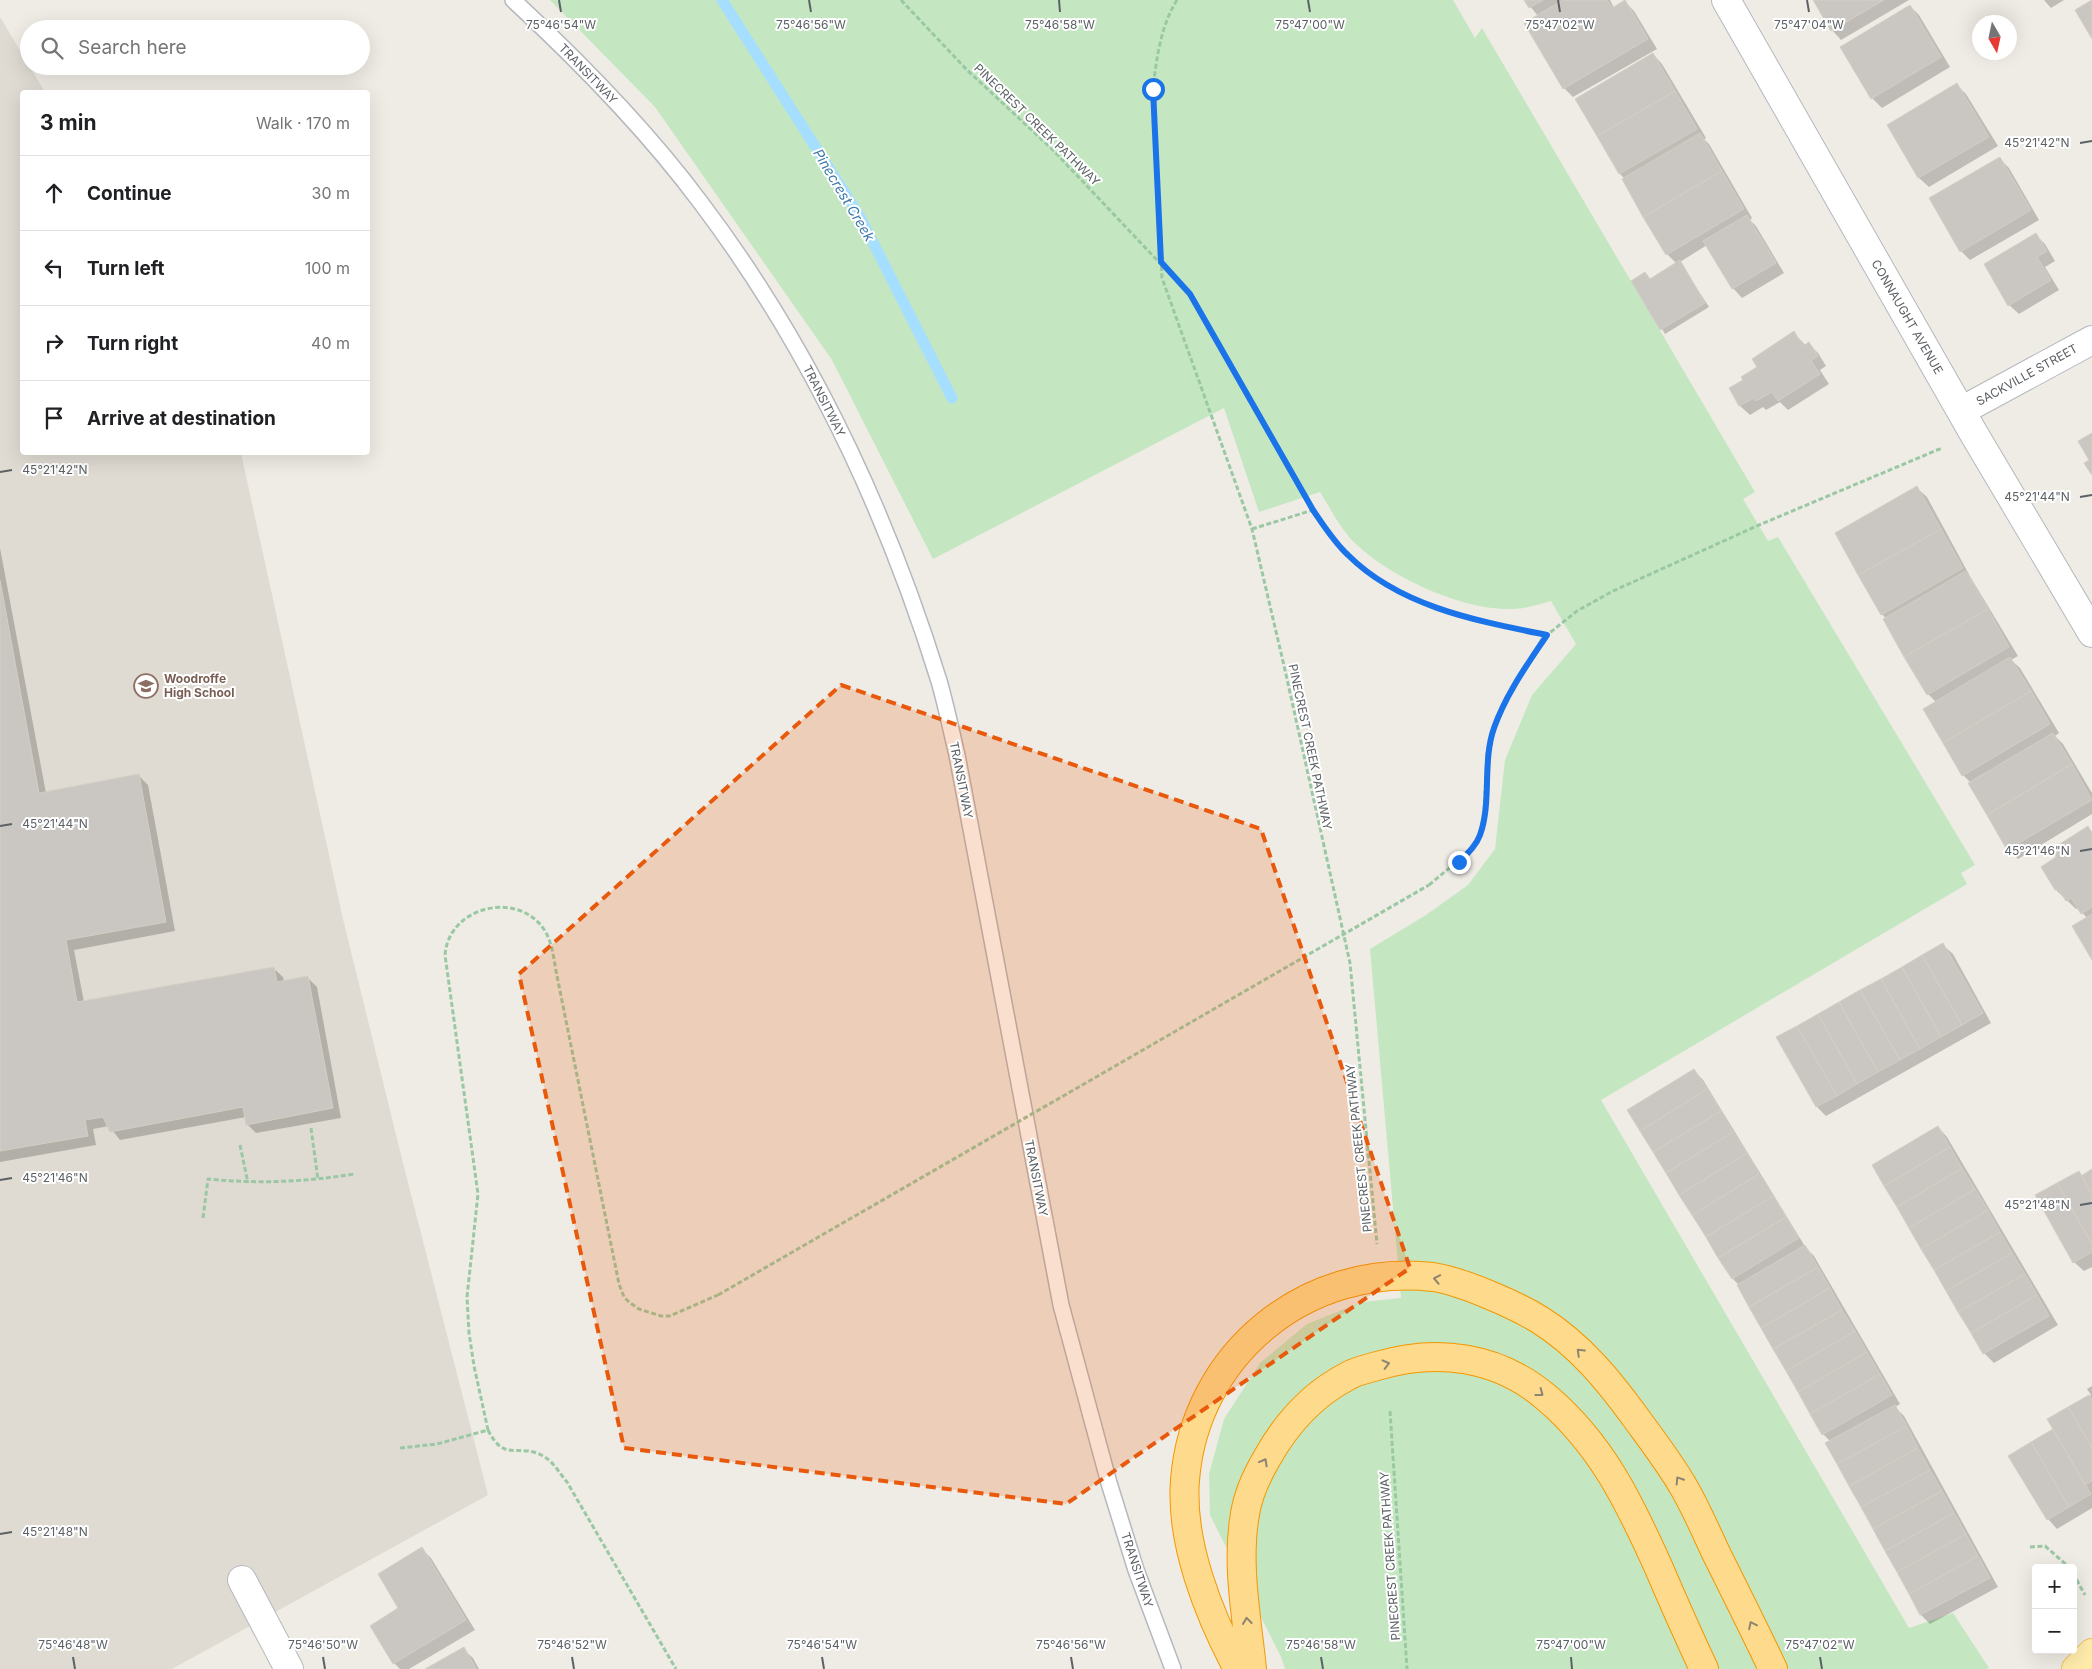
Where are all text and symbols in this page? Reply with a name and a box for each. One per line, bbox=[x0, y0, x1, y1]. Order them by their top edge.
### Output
north arrow bbox=[1972, 15, 2017, 60]
text: 75°46'54"W bbox=[526, 17, 596, 32]
text: 75°46'56"W bbox=[776, 17, 846, 32]
text: 75°46'58"W bbox=[1025, 17, 1095, 32]
text: 75°47'00"W bbox=[1275, 17, 1345, 32]
text: 75°47'02"W bbox=[1525, 17, 1595, 32]
text: 75°47'04"W bbox=[1774, 17, 1844, 32]
search box bbox=[20, 20, 370, 75]
icon: search bbox=[38, 34, 66, 62]
text: Search here bbox=[78, 36, 187, 59]
street label: TRANSITWAY bbox=[556, 40, 621, 107]
street label: PINECREST CREEK PATHWAY bbox=[971, 60, 1103, 189]
route start bbox=[1142, 78, 1165, 101]
text: 3 min bbox=[40, 110, 96, 135]
text: Walk · 170 m bbox=[256, 113, 350, 133]
text: 45°21'42"N bbox=[2004, 135, 2070, 150]
water label: Pinecrest Creek bbox=[810, 145, 879, 244]
icon: ahead bbox=[40, 179, 68, 207]
text: Continue bbox=[87, 182, 172, 205]
text: 30 m bbox=[312, 183, 350, 203]
icon: left bbox=[40, 254, 68, 282]
text: Turn left bbox=[87, 257, 165, 280]
street label: CONNAUGHT AVENUE bbox=[1868, 257, 1946, 377]
text: 100 m bbox=[305, 258, 350, 278]
icon: right bbox=[40, 329, 68, 357]
text: Turn right bbox=[87, 332, 178, 355]
text: 40 m bbox=[311, 333, 350, 353]
street label: SACKVILLE STREET bbox=[1974, 340, 2080, 409]
street label: TRANSITWAY bbox=[800, 363, 849, 439]
icon: arrive bbox=[40, 404, 68, 432]
text: Arrive at destination bbox=[87, 407, 276, 430]
text: 45°21'42"N bbox=[22, 462, 88, 477]
text: 45°21'44"N bbox=[2004, 489, 2070, 504]
street label: PINECREST CREEK PATHWAY bbox=[1286, 662, 1335, 831]
place label: Woodroffe High School bbox=[164, 671, 234, 700]
school or university icon: Woodroffe High School bbox=[133, 673, 159, 699]
street label: TRANSITWAY bbox=[947, 740, 976, 820]
text: 45°21'44"N bbox=[22, 816, 88, 831]
text: 45°21'46"N bbox=[2004, 843, 2070, 858]
route end bbox=[1448, 851, 1471, 874]
street label: PINECREST CREEK PATHWAY bbox=[1342, 1063, 1375, 1233]
street label: TRANSITWAY bbox=[1022, 1138, 1051, 1218]
text: 45°21'46"N bbox=[22, 1170, 88, 1185]
text: 45°21'48"N bbox=[2004, 1197, 2070, 1212]
one-way arrow bbox=[1432, 1274, 1441, 1285]
one-way arrow bbox=[1576, 1349, 1585, 1358]
one-way arrow bbox=[1382, 1359, 1391, 1370]
one-way arrow bbox=[1534, 1387, 1543, 1395]
one-way arrow bbox=[1258, 1459, 1268, 1468]
street label: PINECREST CREEK PATHWAY bbox=[1376, 1471, 1403, 1641]
one-way arrow bbox=[1676, 1476, 1685, 1486]
text: 45°21'48"N bbox=[22, 1524, 88, 1539]
street label: TRANSITWAY bbox=[1118, 1530, 1157, 1609]
map controls bbox=[2032, 1564, 2077, 1654]
button: + bbox=[2032, 1564, 2077, 1609]
button: − bbox=[2032, 1609, 2077, 1654]
one-way arrow bbox=[1242, 1616, 1253, 1624]
one-way arrow bbox=[1748, 1621, 1758, 1630]
text: 75°46'48"W bbox=[38, 1637, 108, 1652]
text: 75°46'50"W bbox=[288, 1637, 358, 1652]
text: 75°46'52"W bbox=[537, 1637, 607, 1652]
text: 75°46'54"W bbox=[787, 1637, 857, 1652]
text: 75°46'56"W bbox=[1036, 1637, 1106, 1652]
text: 75°46'58"W bbox=[1286, 1637, 1356, 1652]
text: 75°47'00"W bbox=[1536, 1637, 1606, 1652]
text: 75°47'02"W bbox=[1785, 1637, 1855, 1652]

